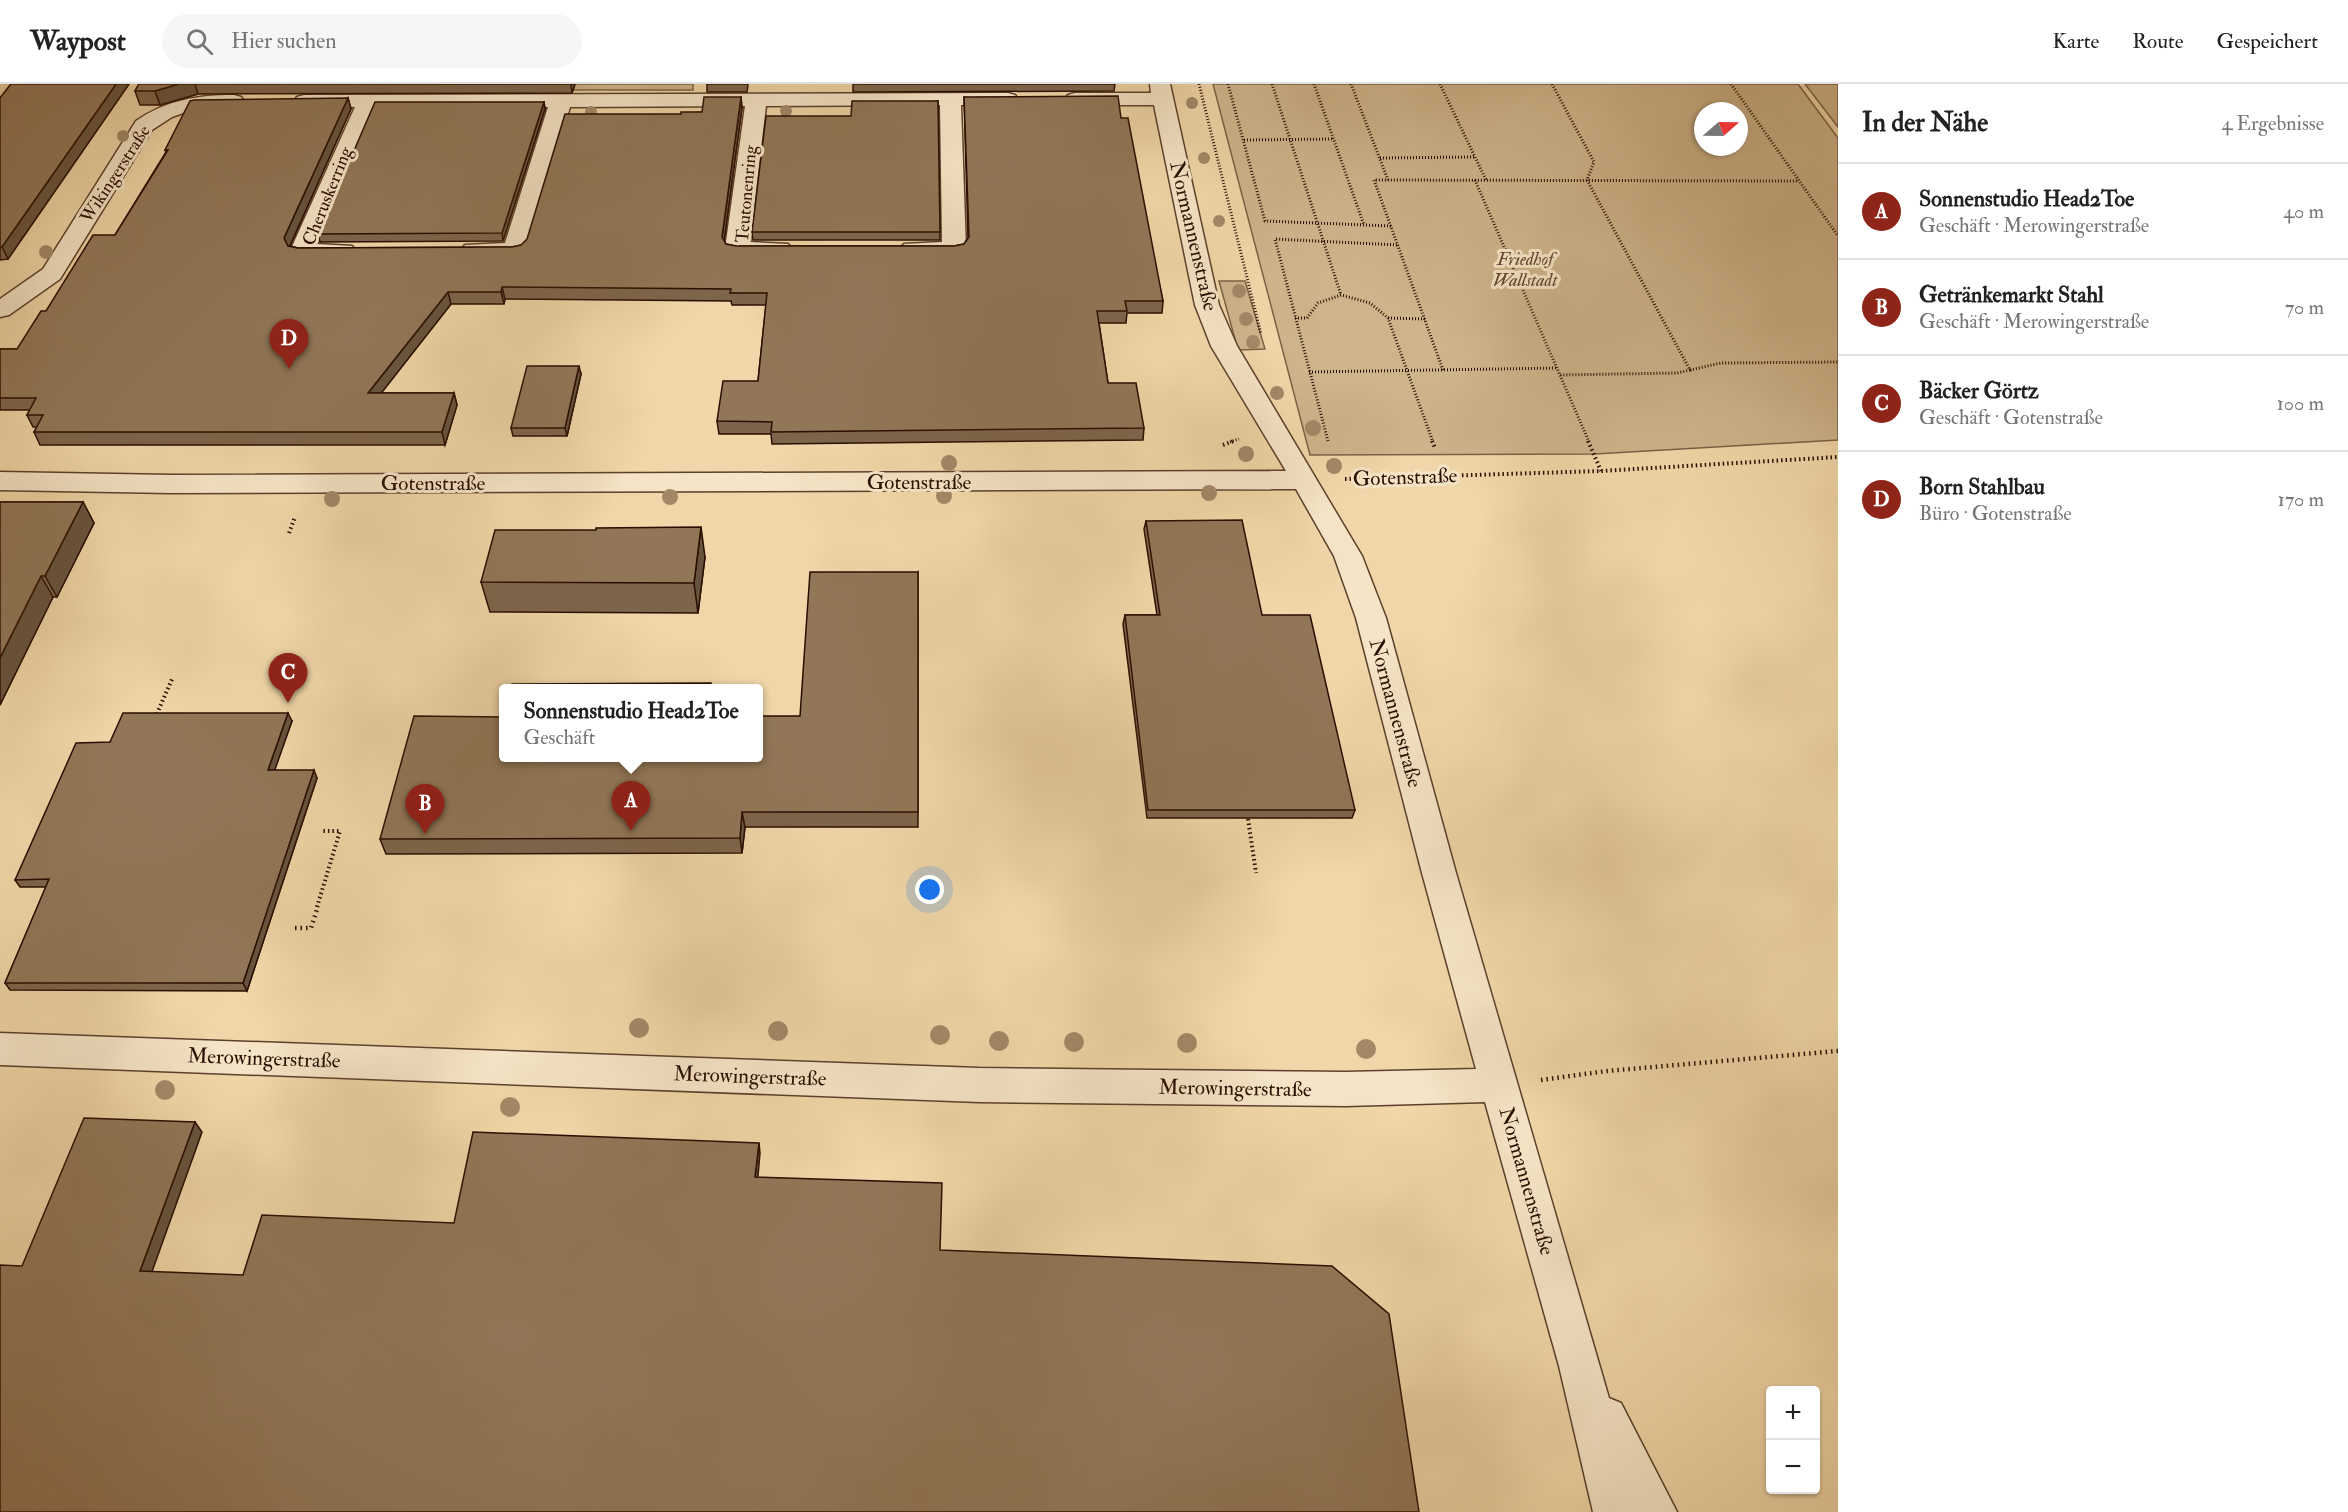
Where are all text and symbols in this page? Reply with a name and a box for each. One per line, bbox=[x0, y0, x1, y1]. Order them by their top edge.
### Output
search box bbox=[162, 14, 582, 68]
text: Waypost bbox=[30, 24, 126, 59]
icon: search bbox=[183, 25, 216, 58]
text: Hier suchen bbox=[231, 27, 337, 55]
text: Karte bbox=[2053, 28, 2099, 55]
text: Route bbox=[2132, 28, 2184, 55]
text: Gespeichert bbox=[2217, 28, 2318, 55]
north arrow bbox=[1694, 102, 1748, 156]
text: In der Nähe bbox=[1862, 107, 1988, 139]
text: 4 Ergebnisse bbox=[2222, 111, 2324, 136]
street label: Wikingerstraße bbox=[75, 121, 156, 228]
street label: Cheruskerring bbox=[297, 142, 358, 249]
street label: Teutonenring bbox=[731, 143, 762, 244]
street label: Normannenstraße bbox=[1163, 159, 1224, 314]
text: Sonnenstudio Head2Toe bbox=[1919, 185, 2134, 213]
text: A bbox=[1875, 199, 1888, 224]
text: 40 m bbox=[2283, 199, 2324, 224]
text: Geschäft · Merowingerstraße bbox=[1919, 213, 2149, 238]
park label: Friedhof Wallstadt bbox=[1493, 248, 1558, 292]
text: Getränkemarkt Stahl bbox=[1919, 281, 2104, 309]
text: B bbox=[1875, 295, 1888, 320]
text: 70 m bbox=[2285, 295, 2324, 320]
text: Geschäft · Merowingerstraße bbox=[1919, 309, 2149, 334]
pin: D bbox=[270, 320, 308, 369]
text: Bäcker Görtz bbox=[1919, 377, 2039, 405]
text: C bbox=[1874, 391, 1889, 416]
text: 100 m bbox=[2277, 391, 2324, 416]
text: Geschäft · Gotenstraße bbox=[1919, 405, 2103, 430]
street label: Gotenstraße bbox=[1352, 462, 1458, 493]
street label: Gotenstraße bbox=[867, 469, 972, 496]
street label: Gotenstraße bbox=[381, 470, 486, 497]
text: Born Stahlbau bbox=[1919, 473, 2045, 501]
text: D bbox=[1873, 487, 1890, 512]
text: 170 m bbox=[2278, 487, 2324, 512]
text: Büro · Gotenstraße bbox=[1919, 501, 2072, 526]
street label: Normannenstraße bbox=[1363, 636, 1428, 791]
pin: C bbox=[268, 654, 308, 703]
popup bbox=[499, 684, 763, 762]
text: Sonnenstudio Head2Toe bbox=[523, 697, 739, 725]
text: Geschäft bbox=[523, 725, 595, 750]
pin: A bbox=[612, 782, 650, 831]
pin: B bbox=[406, 784, 444, 834]
your location bbox=[915, 875, 944, 904]
street label: Merowingerstraße bbox=[187, 1042, 341, 1075]
street label: Merowingerstraße bbox=[673, 1060, 827, 1093]
street label: Merowingerstraße bbox=[1158, 1074, 1312, 1103]
street label: Normannenstraße bbox=[1492, 1104, 1561, 1259]
map controls bbox=[1766, 1386, 1820, 1494]
button: + bbox=[1766, 1386, 1820, 1440]
button: − bbox=[1766, 1440, 1820, 1494]

